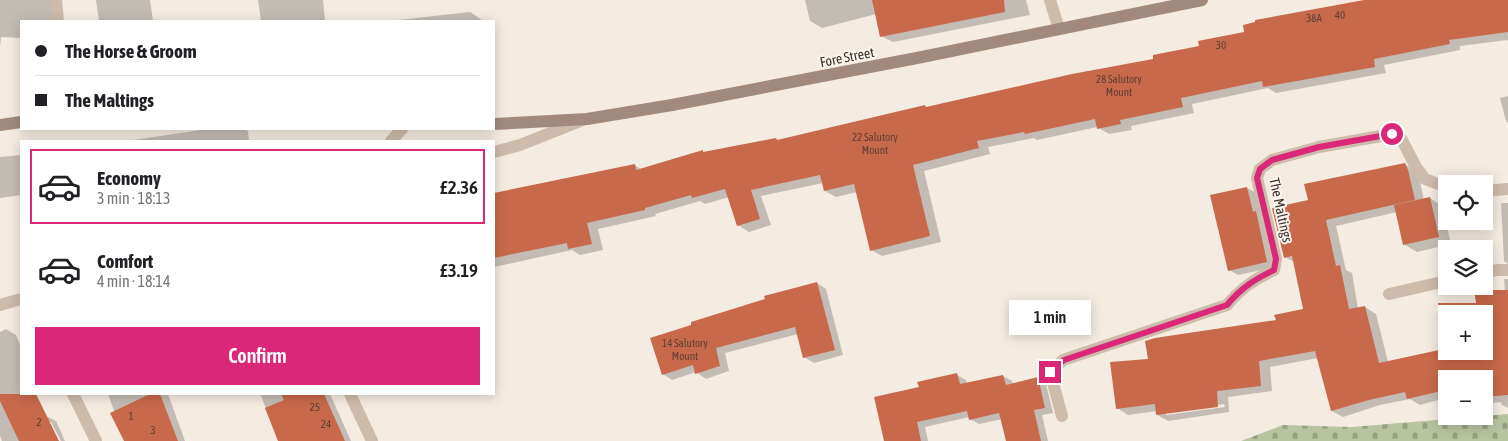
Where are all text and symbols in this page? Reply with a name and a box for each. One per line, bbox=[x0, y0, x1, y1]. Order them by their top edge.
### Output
house number: 40 bbox=[1335, 9, 1345, 21]
house number: 38A bbox=[1306, 12, 1322, 24]
house number: 30 bbox=[1216, 39, 1226, 51]
text: The Horse & Groom bbox=[65, 40, 197, 62]
street label: Fore Street bbox=[818, 44, 876, 70]
house number: 28 Salutory Mount bbox=[1096, 73, 1142, 98]
text: The Maltings bbox=[65, 89, 154, 111]
route start bbox=[1381, 123, 1403, 145]
house number: 22 Salutory Mount bbox=[852, 131, 898, 156]
icon: car bbox=[37, 164, 82, 209]
text: Economy bbox=[97, 167, 161, 189]
map controls bbox=[1438, 175, 1493, 425]
button: locate bbox=[1438, 175, 1493, 230]
text: £2.36 bbox=[440, 176, 478, 198]
street label: The Maltings bbox=[1266, 176, 1296, 244]
text: 3 min · 18:13 bbox=[97, 189, 170, 207]
button: layers bbox=[1438, 240, 1493, 295]
icon: car bbox=[37, 247, 82, 292]
text: Comfort bbox=[97, 250, 153, 272]
text: £3.19 bbox=[440, 259, 478, 281]
text: 4 min · 18:14 bbox=[97, 272, 170, 290]
callout: 1 min bbox=[1009, 300, 1091, 334]
button: + bbox=[1438, 305, 1493, 360]
text: 1 min bbox=[1034, 308, 1066, 326]
button: Confirm bbox=[35, 327, 480, 385]
house number: 14 Salutory Mount bbox=[662, 337, 708, 362]
route end bbox=[1039, 361, 1061, 383]
button: − bbox=[1438, 370, 1493, 425]
house number: 25 bbox=[310, 401, 320, 413]
house number: 1 bbox=[128, 410, 134, 422]
house number: 2 bbox=[36, 416, 42, 428]
house number: 24 bbox=[321, 418, 331, 430]
house number: 3 bbox=[150, 424, 156, 436]

